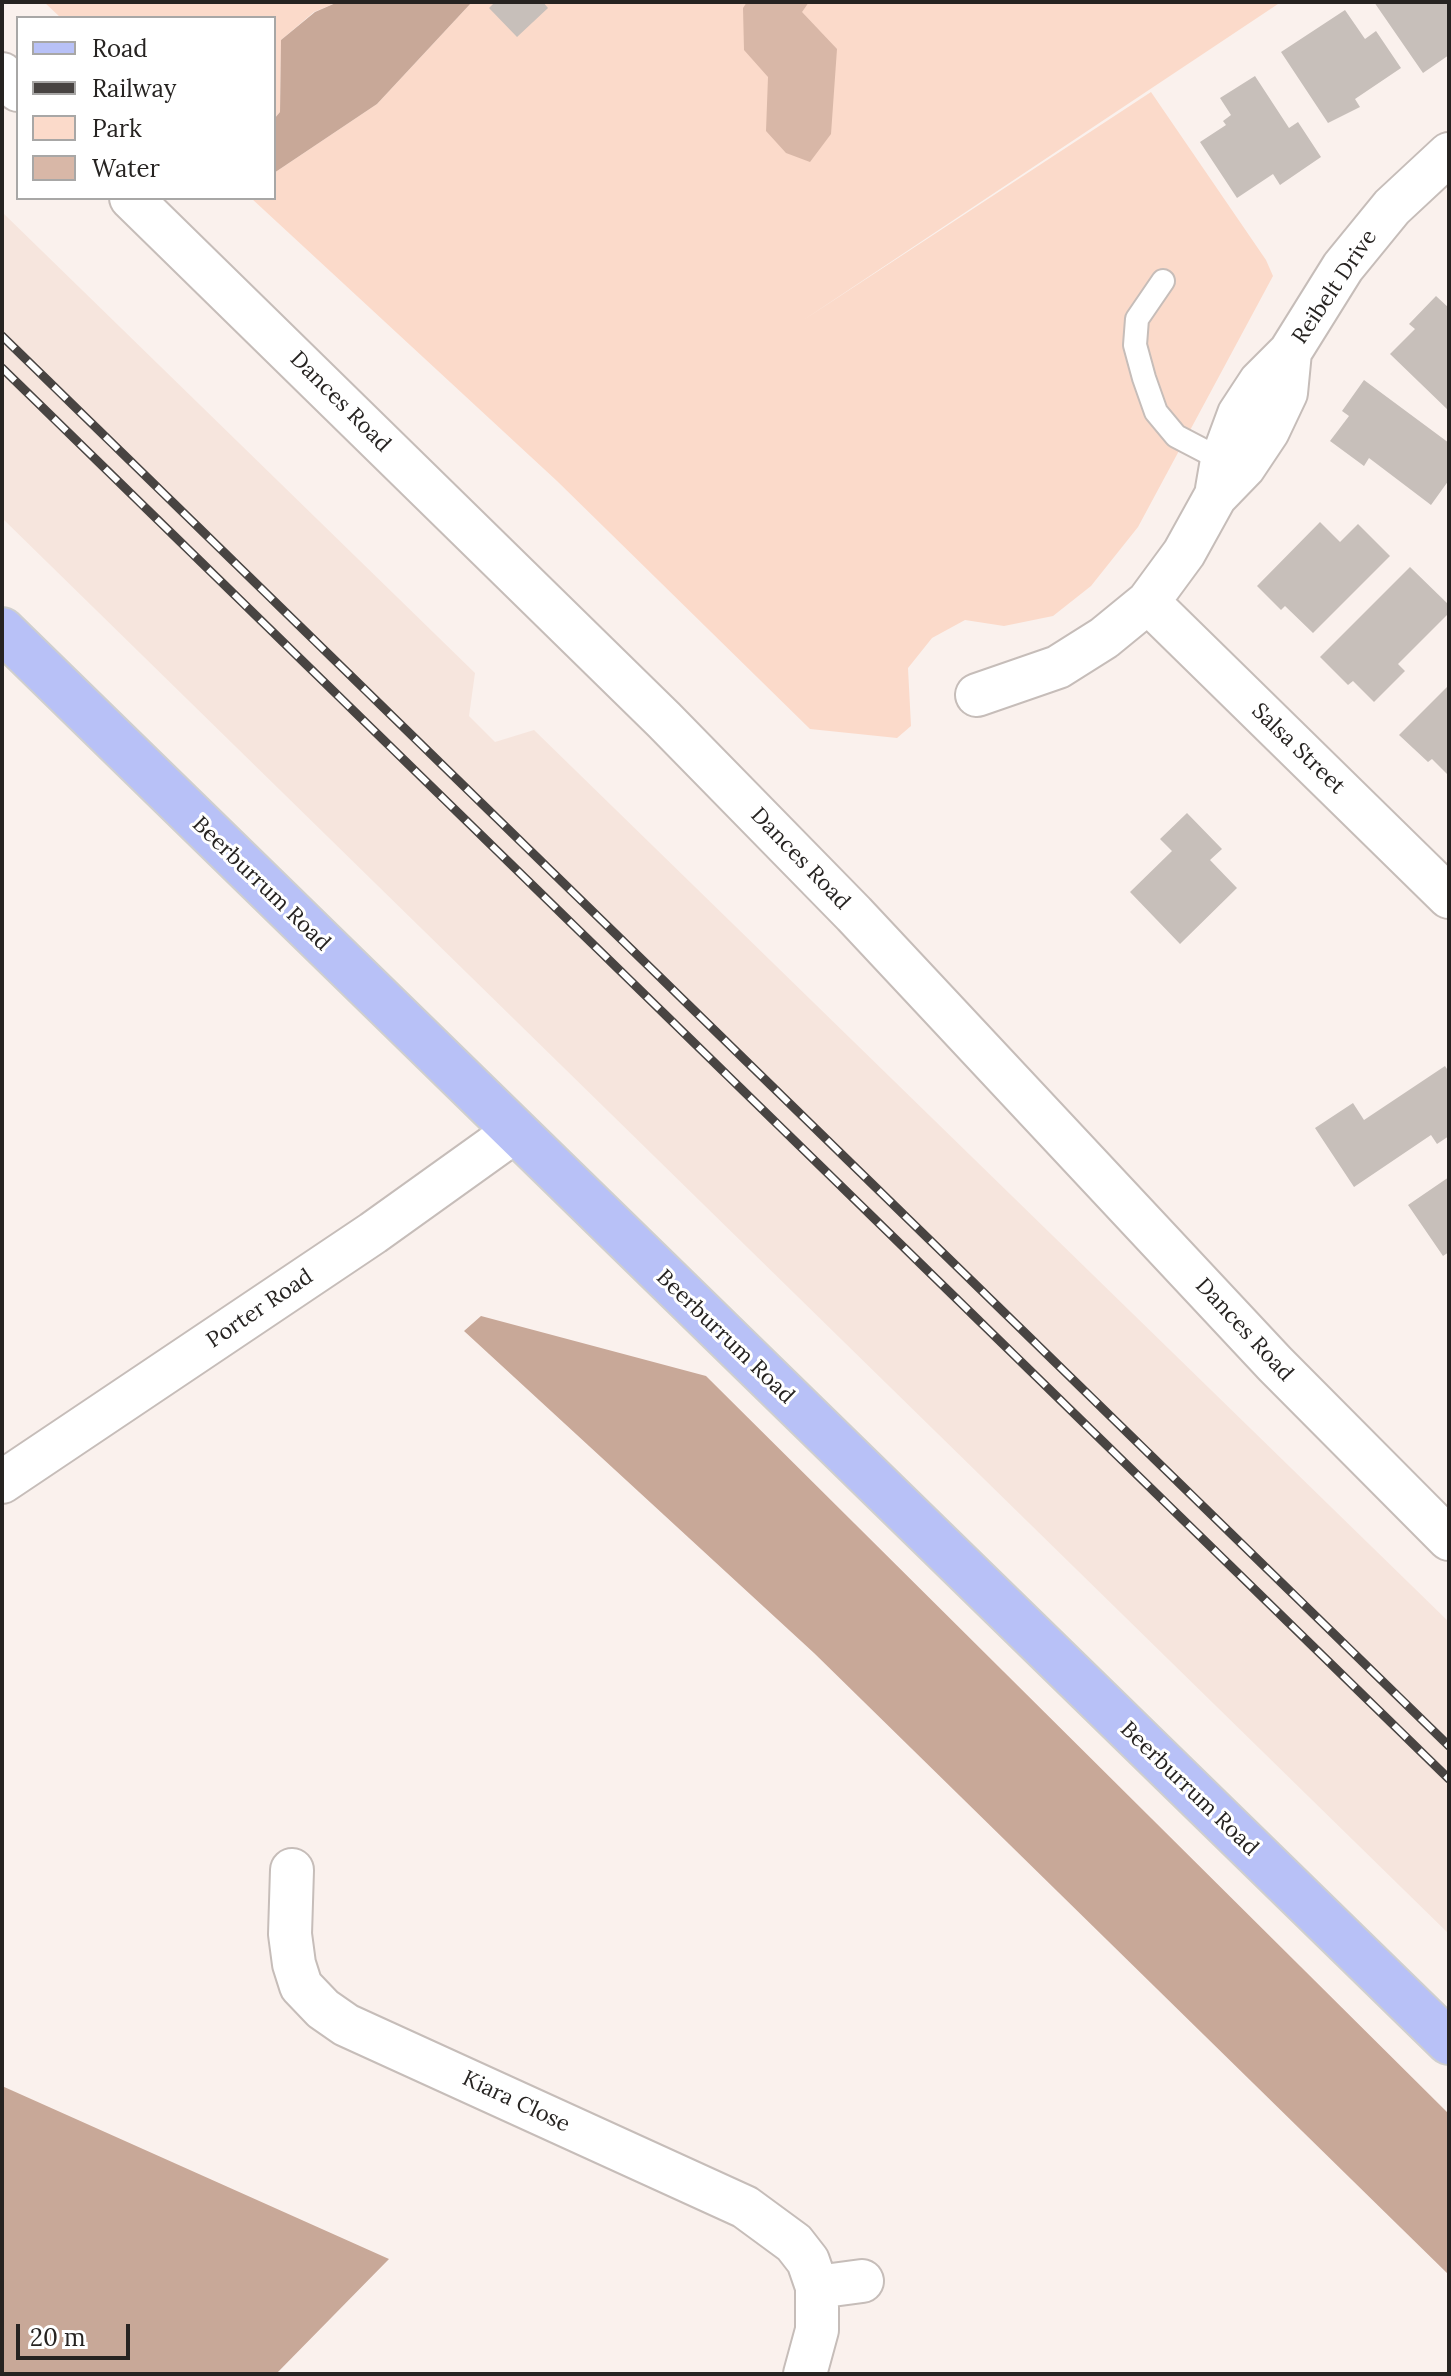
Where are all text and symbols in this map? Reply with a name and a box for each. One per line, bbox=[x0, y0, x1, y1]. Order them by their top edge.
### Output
legend bbox=[16, 16, 276, 200]
text: Road bbox=[92, 33, 148, 64]
text: Railway bbox=[92, 73, 176, 104]
text: Park bbox=[92, 113, 142, 144]
text: Water bbox=[92, 153, 160, 184]
street label: Reibelt Drive bbox=[1287, 225, 1383, 349]
street label: Dances Road bbox=[284, 346, 396, 458]
street label: Salsa Street bbox=[1246, 698, 1350, 800]
street label: Dances Road bbox=[745, 803, 855, 915]
street label: Beerburrum Road bbox=[187, 811, 335, 957]
street label: Porter Road bbox=[202, 1264, 318, 1354]
street label: Beerburrum Road bbox=[651, 1264, 799, 1410]
street label: Dances Road bbox=[1189, 1273, 1299, 1387]
street label: Beerburrum Road bbox=[1115, 1716, 1263, 1862]
street label: Kiara Close bbox=[458, 2066, 574, 2138]
scale bar bbox=[20, 2308, 134, 2358]
text: 20 m bbox=[30, 2322, 86, 2353]

